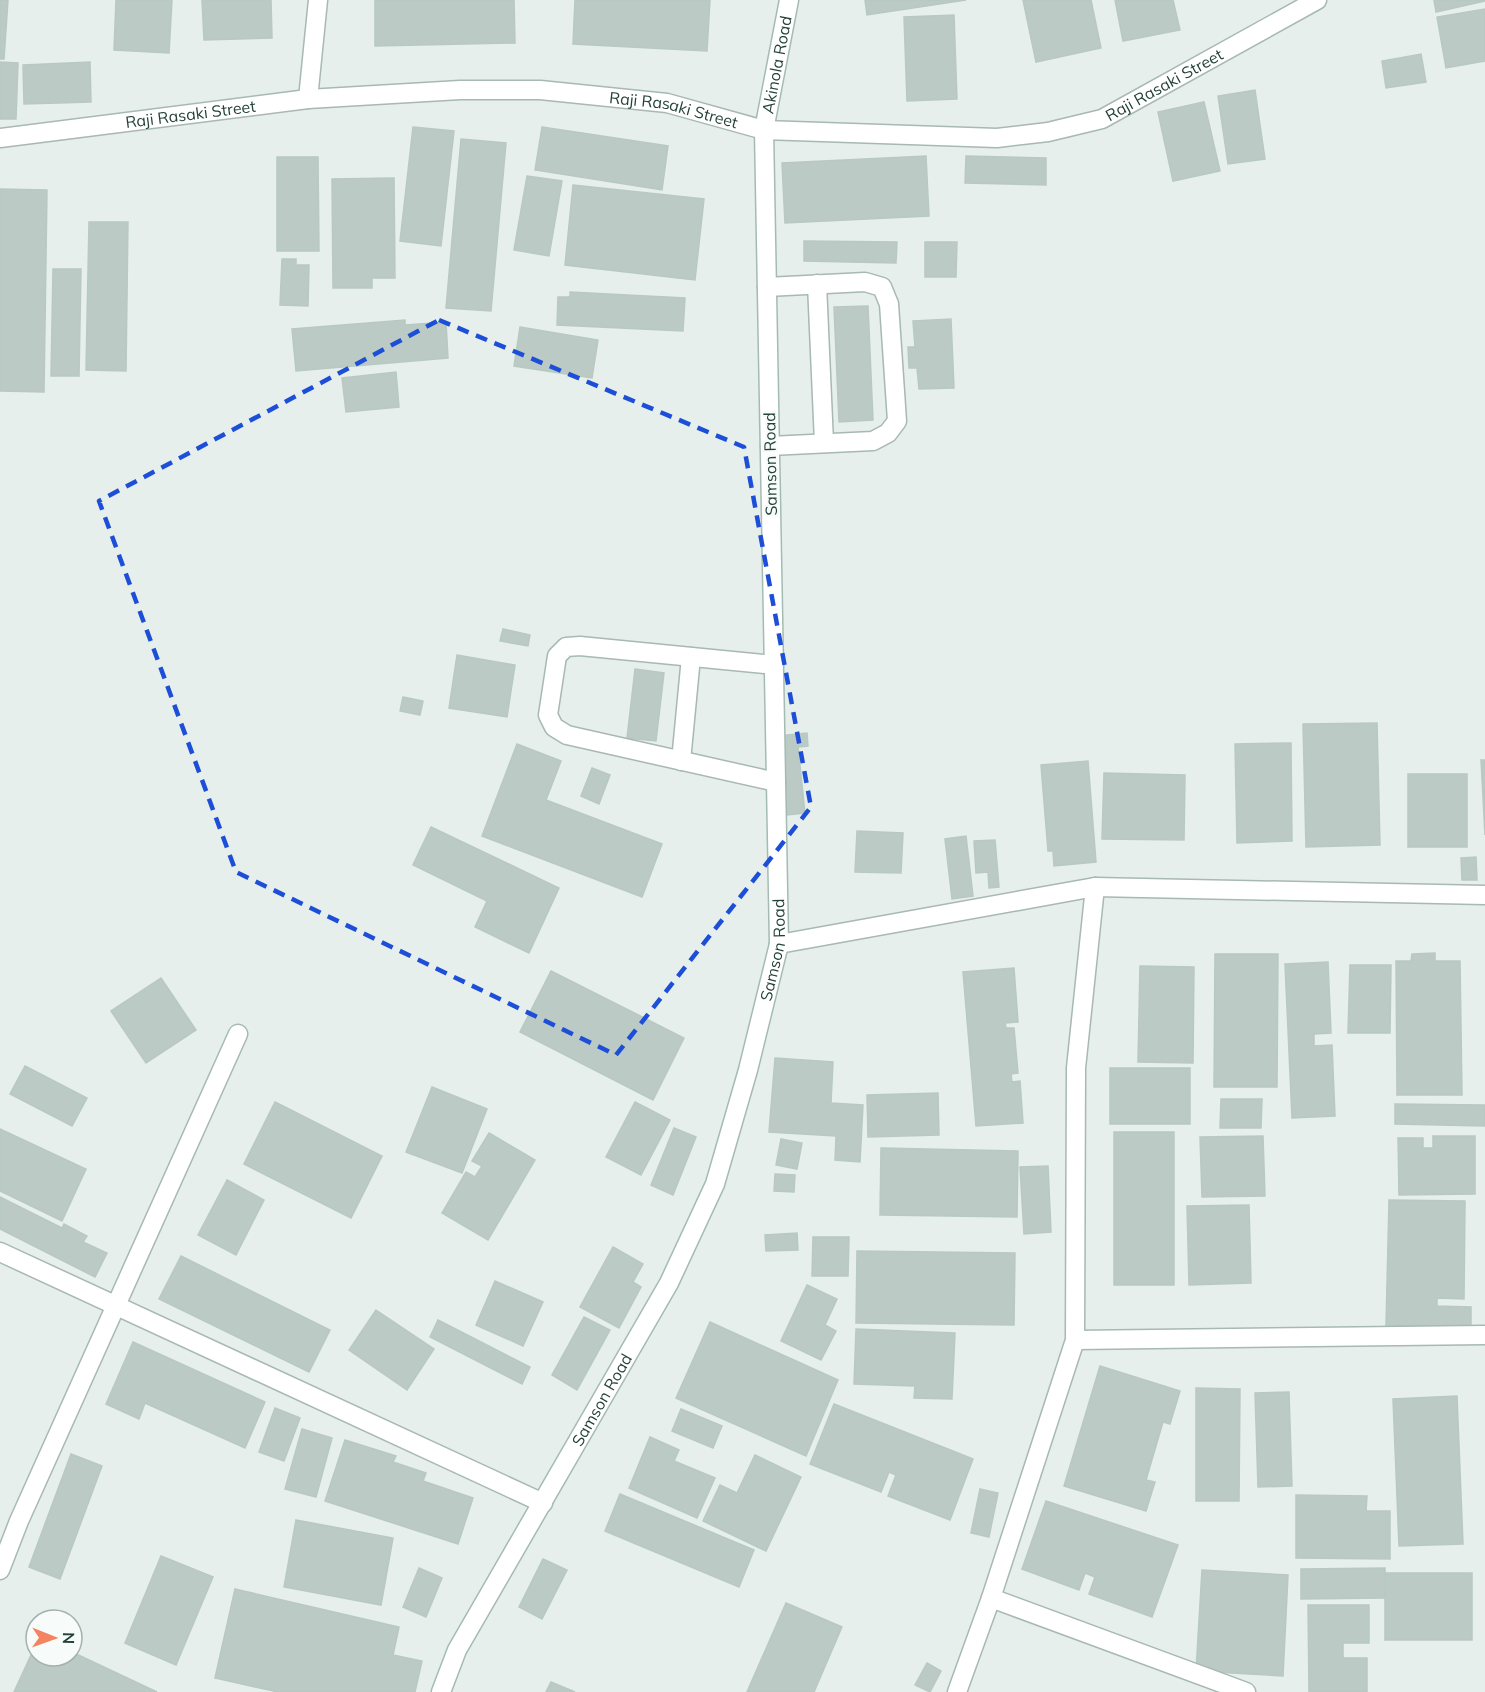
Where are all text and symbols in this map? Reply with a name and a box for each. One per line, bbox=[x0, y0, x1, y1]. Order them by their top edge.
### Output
street label: Akinola Road bbox=[757, 14, 796, 115]
street label: Raji Rasaki Street bbox=[1102, 44, 1227, 125]
street label: Raji Rasaki Street bbox=[608, 87, 741, 132]
street label: Raji Rasaki Street bbox=[124, 96, 257, 132]
street label: Samson Road bbox=[759, 412, 781, 516]
street label: Samson Road bbox=[755, 898, 789, 1003]
street label: Samson Road bbox=[567, 1350, 636, 1450]
north arrow bbox=[24, 1608, 84, 1668]
text: N bbox=[59, 1632, 79, 1644]

